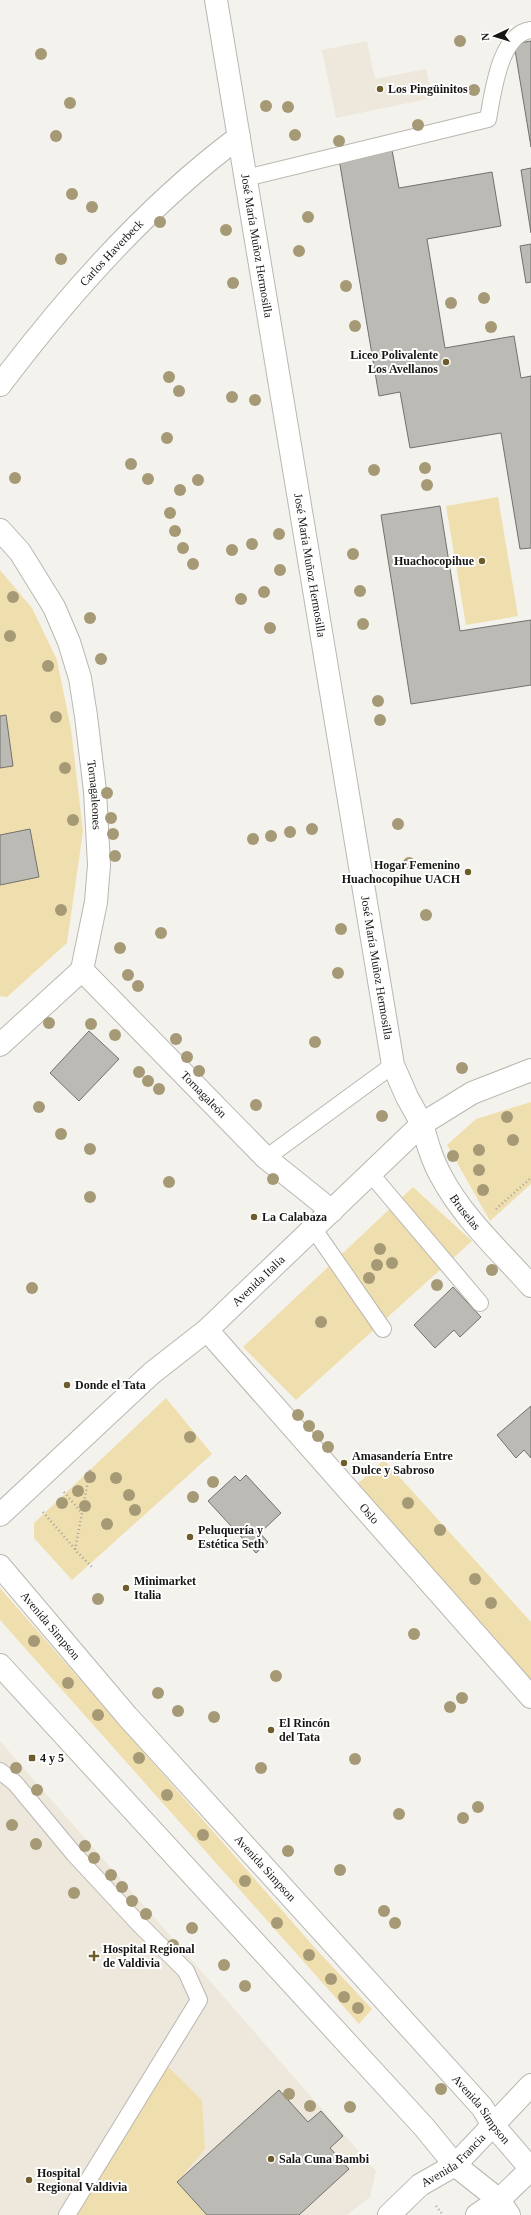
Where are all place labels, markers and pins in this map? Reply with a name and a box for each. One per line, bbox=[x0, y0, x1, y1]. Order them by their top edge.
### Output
place label: Los Pingüinitos bbox=[388, 82, 468, 96]
marker: Los Pingüinitos bbox=[375, 84, 385, 94]
place label: Liceo Polivalente Los Avellanos bbox=[350, 348, 439, 376]
marker: Liceo Polivalente Los Avellanos bbox=[441, 357, 451, 367]
place label: Huachocopihue bbox=[394, 554, 475, 568]
marker: Huachocopihue bbox=[477, 556, 487, 566]
place label: Hogar Femenino Huachocopihue UACH bbox=[342, 858, 461, 886]
marker: Hogar Femenino Huachocopihue UACH bbox=[463, 867, 473, 877]
place label: La Calabaza bbox=[262, 1210, 327, 1224]
marker: La Calabaza bbox=[249, 1212, 259, 1222]
place label: Donde el Tata bbox=[75, 1378, 146, 1392]
marker: Donde el Tata bbox=[62, 1380, 72, 1390]
place label: Amasandería Entre Dulce y Sabroso bbox=[352, 1449, 453, 1477]
marker: Amasandería Entre Dulce y Sabroso bbox=[339, 1458, 349, 1468]
place label: Peluquería y Estética Seth bbox=[198, 1523, 265, 1551]
marker: Peluquería y Estética Seth bbox=[185, 1532, 195, 1542]
place label: Minimarket Italia bbox=[134, 1574, 196, 1602]
marker: Minimarket Italia bbox=[121, 1583, 131, 1593]
place label: El Rincón del Tata bbox=[279, 1716, 330, 1744]
marker: El Rincón del Tata bbox=[266, 1725, 276, 1735]
place label: 4 y 5 bbox=[40, 1751, 64, 1765]
marker: 4 y 5 bbox=[27, 1753, 37, 1763]
place label: Hospital Regional de Valdivia bbox=[103, 1942, 195, 1970]
marker: Hospital Regional de Valdivia bbox=[88, 1950, 100, 1962]
place label: Sala Cuna Bambi bbox=[279, 2152, 370, 2166]
marker: Sala Cuna Bambi bbox=[266, 2154, 276, 2164]
place label: Hospital Regional Valdivia bbox=[37, 2166, 127, 2194]
marker: Hospital Regional Valdivia bbox=[24, 2175, 34, 2185]

